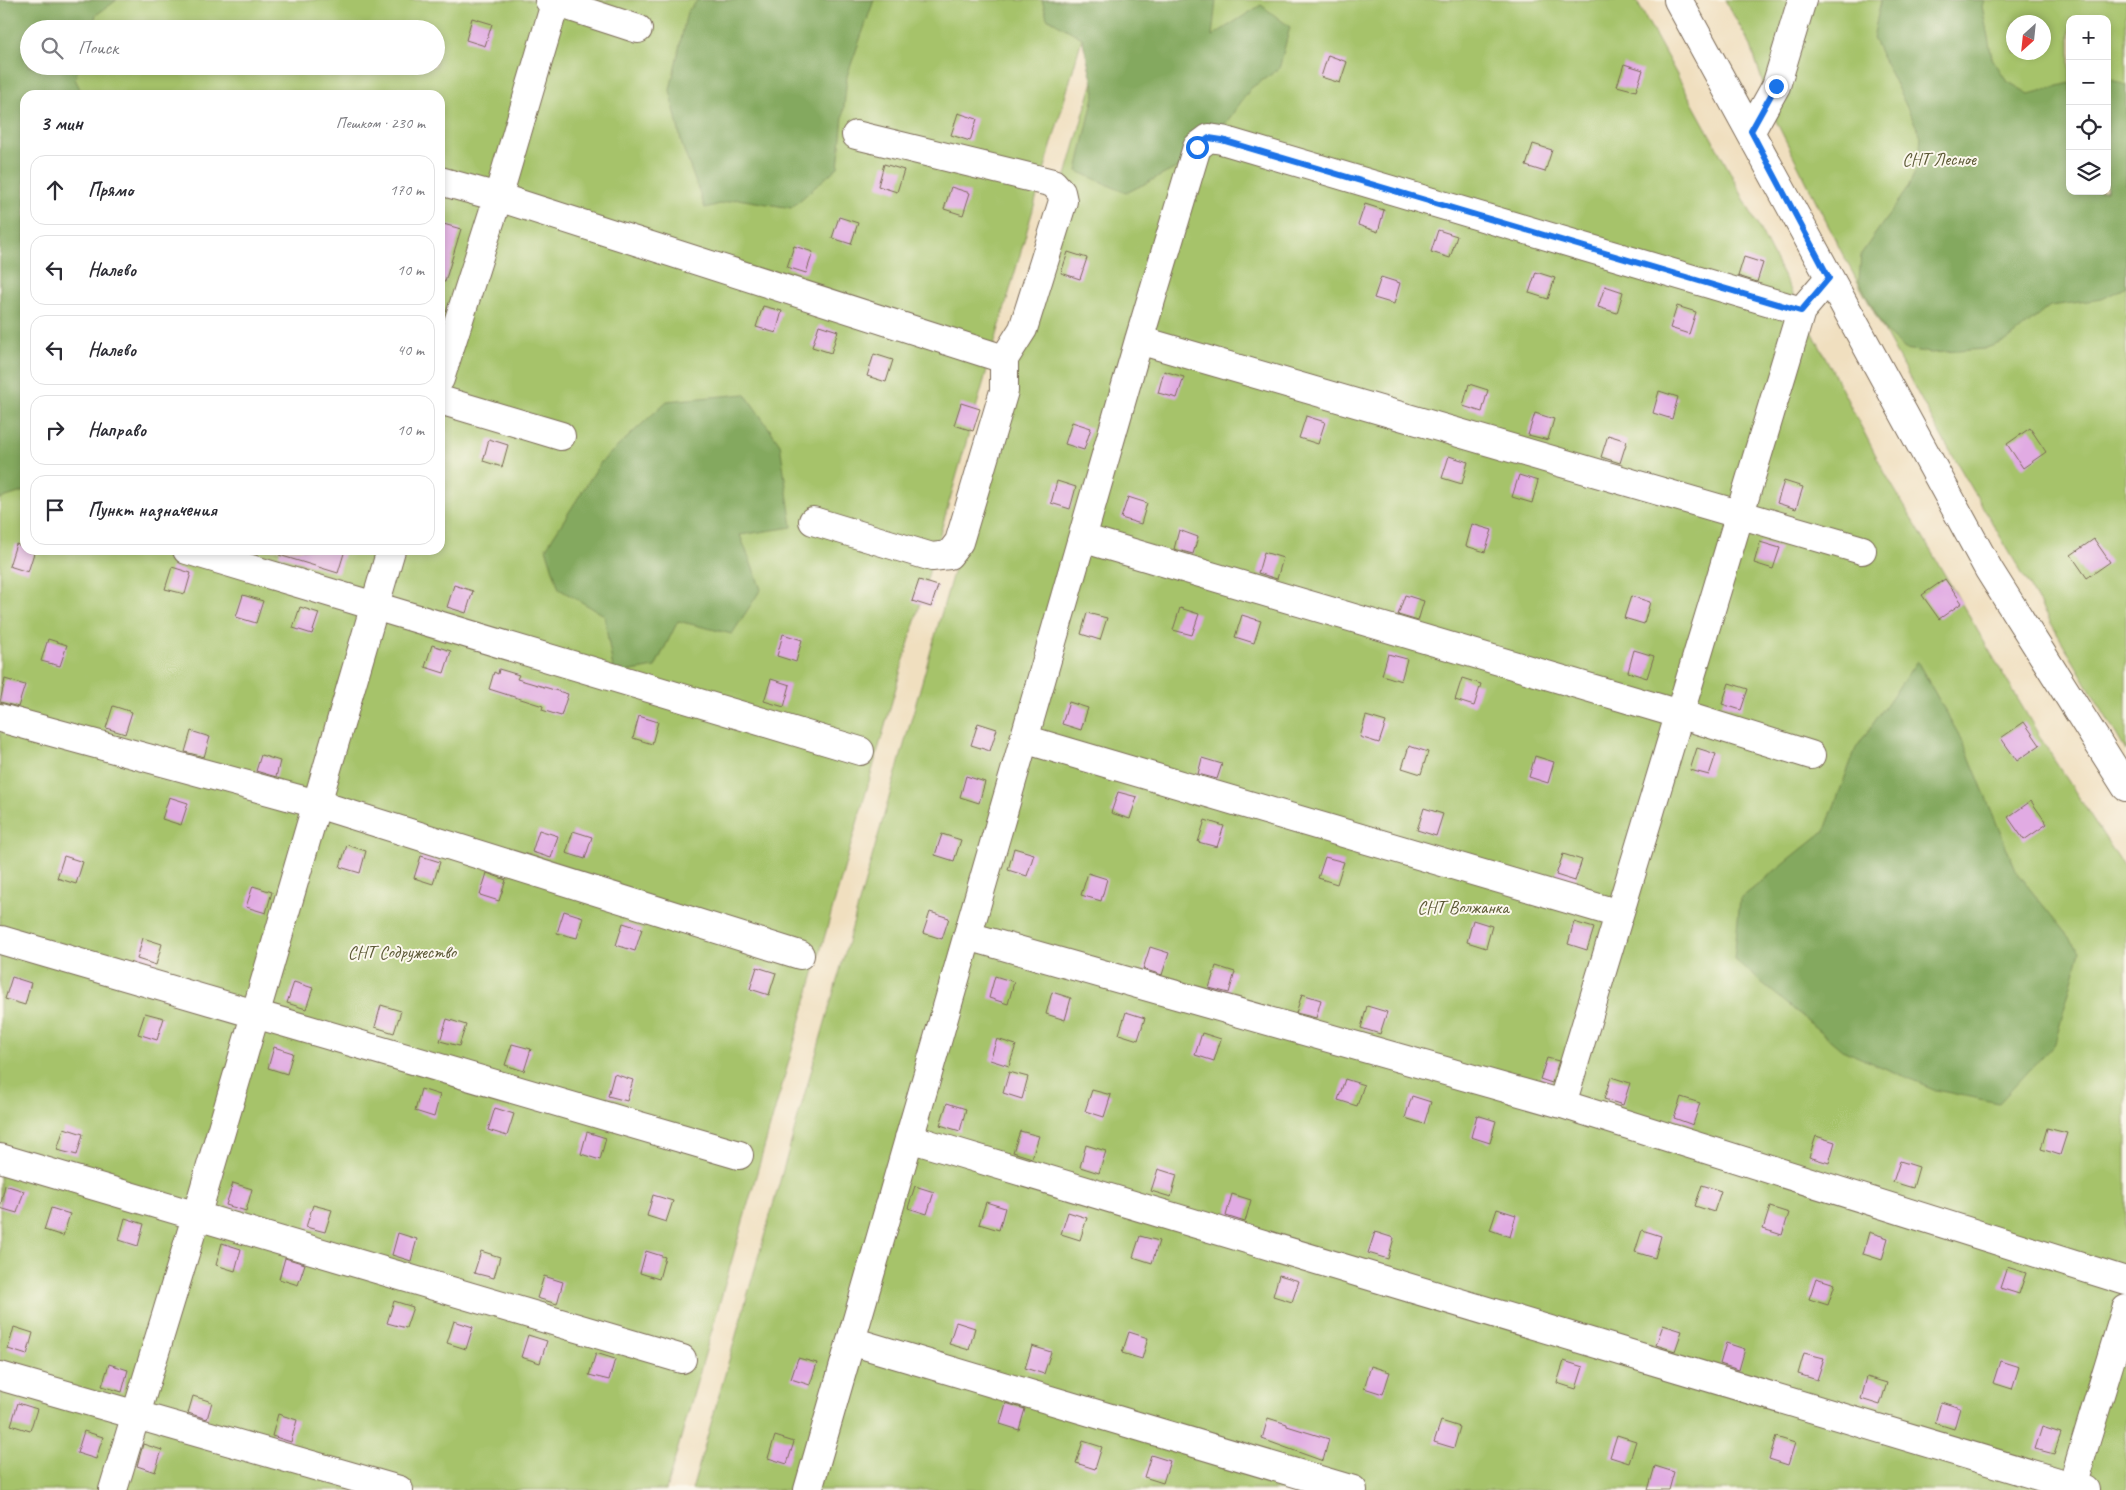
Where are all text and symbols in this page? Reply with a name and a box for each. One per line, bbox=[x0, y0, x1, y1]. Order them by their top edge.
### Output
north arrow bbox=[2006, 15, 2051, 60]
map controls bbox=[2066, 15, 2111, 195]
button: + bbox=[2066, 15, 2111, 60]
search box bbox=[20, 20, 445, 75]
icon: search bbox=[38, 34, 66, 62]
text: Поиск bbox=[78, 36, 118, 60]
button: − bbox=[2066, 60, 2111, 105]
route end bbox=[1765, 75, 1788, 98]
button: locate bbox=[2066, 105, 2111, 150]
text: 3 мин bbox=[40, 110, 83, 136]
text: Пешком · 230 m bbox=[336, 113, 425, 133]
route start bbox=[1186, 136, 1209, 159]
park label: СНТ Лесное bbox=[1902, 148, 1977, 170]
button: layers bbox=[2066, 150, 2111, 195]
icon: ahead bbox=[41, 176, 69, 204]
text: Прямо bbox=[88, 178, 133, 202]
text: 170 m bbox=[390, 180, 424, 200]
icon: left bbox=[41, 256, 69, 284]
text: Налево bbox=[88, 258, 136, 282]
text: 10 m bbox=[397, 260, 424, 280]
icon: left bbox=[41, 336, 69, 364]
text: Налево bbox=[88, 338, 136, 362]
text: 40 m bbox=[397, 340, 424, 360]
icon: right bbox=[41, 416, 69, 444]
text: Направо bbox=[88, 418, 146, 442]
text: 10 m bbox=[397, 420, 424, 440]
icon: arrive bbox=[41, 496, 69, 524]
text: Пункт назначения bbox=[88, 498, 217, 522]
park label: СНТ Волжанка bbox=[1417, 896, 1510, 918]
park label: СНТ Содружество bbox=[348, 941, 458, 963]

